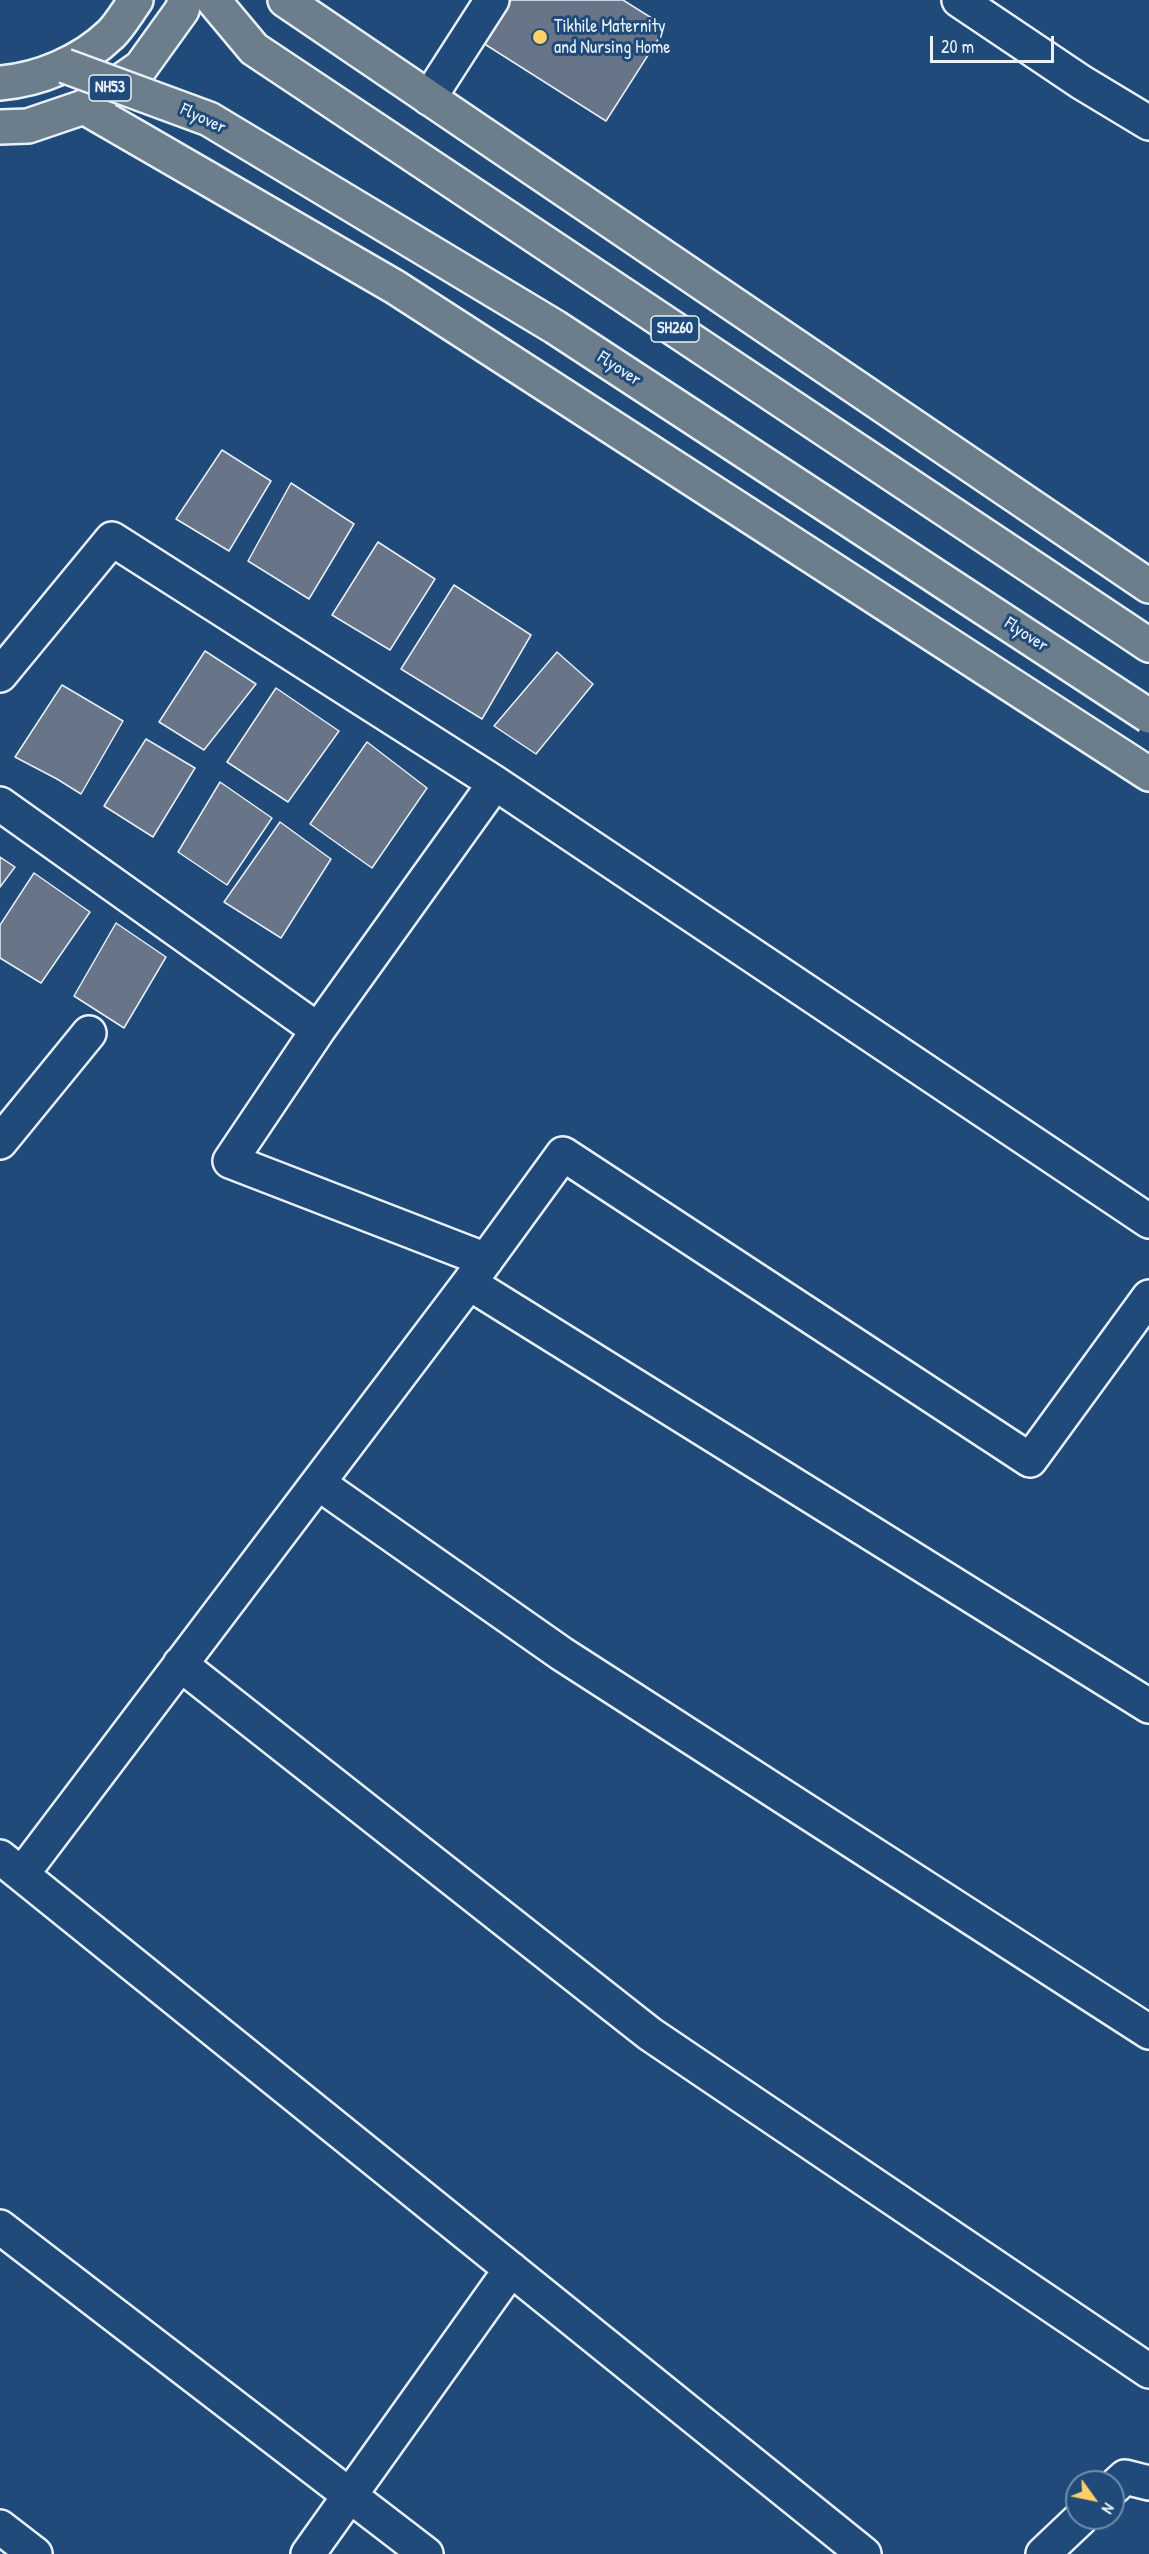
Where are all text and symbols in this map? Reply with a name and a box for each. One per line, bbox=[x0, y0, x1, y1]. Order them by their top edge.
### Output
place label: Tikhile Maternity and Nursing Home bbox=[554, 16, 670, 58]
scale bar bbox=[933, 24, 1058, 62]
marker: Tikhile Maternity and Nursing Home bbox=[531, 28, 549, 46]
text: 20 m bbox=[941, 34, 974, 59]
road number: NH53 bbox=[89, 75, 131, 101]
street label: Flyover bbox=[177, 99, 229, 139]
road number: SH260 bbox=[651, 316, 699, 342]
street label: Flyover bbox=[593, 347, 645, 391]
street label: Flyover bbox=[1000, 613, 1052, 657]
north arrow bbox=[1065, 2470, 1125, 2530]
text: N bbox=[1097, 2499, 1120, 2518]

